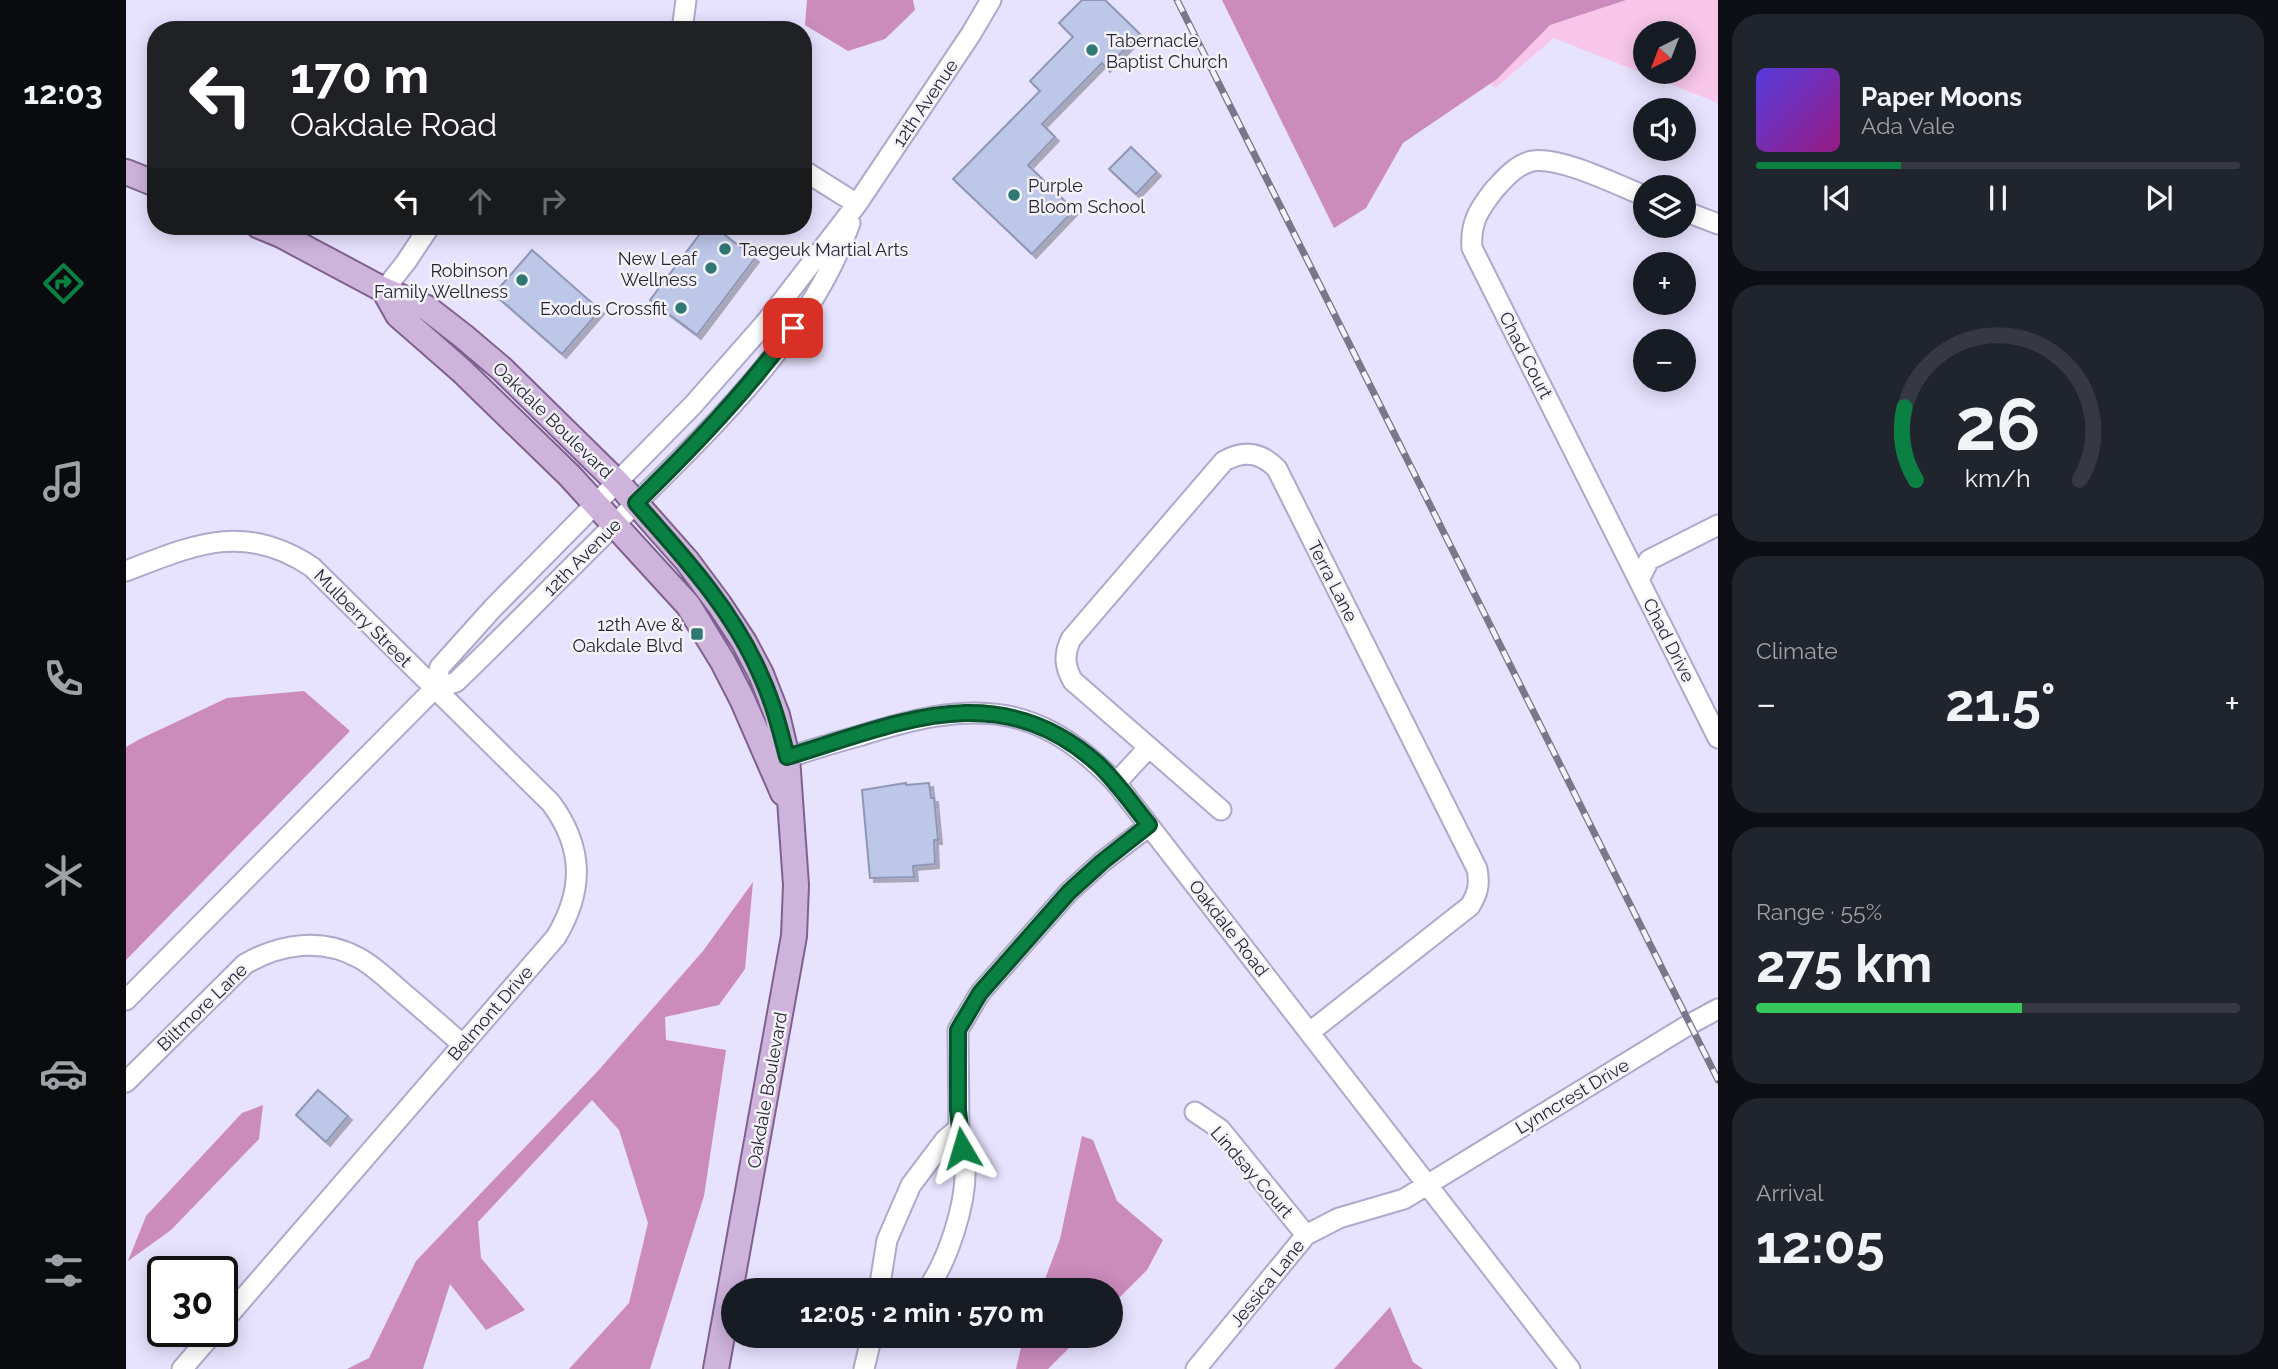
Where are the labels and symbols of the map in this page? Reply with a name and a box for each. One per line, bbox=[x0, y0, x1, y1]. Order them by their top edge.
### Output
north arrow bbox=[1633, 21, 1696, 84]
place label: Tabernacle Baptist Church bbox=[1106, 30, 1228, 72]
marker: Tabernacle Baptist Church bbox=[1084, 42, 1100, 58]
street label: 12th Avenue bbox=[888, 55, 962, 151]
place label: Purple Bloom School bbox=[1028, 175, 1145, 217]
marker: Purple Bloom School bbox=[1006, 187, 1022, 203]
place label: Taegeuk Martial Arts bbox=[739, 239, 908, 260]
marker: Taegeuk Martial Arts bbox=[717, 241, 733, 257]
place label: New Leaf Wellness bbox=[618, 248, 698, 290]
place label: Robinson Family Wellness bbox=[374, 260, 508, 302]
marker: New Leaf Wellness bbox=[703, 260, 719, 276]
marker: Robinson Family Wellness bbox=[514, 272, 530, 288]
place label: Exodus Crossfit bbox=[540, 298, 667, 319]
pin bbox=[763, 298, 823, 358]
marker: Exodus Crossfit bbox=[673, 300, 689, 316]
street label: Chad Court bbox=[1495, 308, 1557, 402]
street label: Oakdale Boulevard bbox=[489, 357, 617, 483]
street label: 12th Avenue bbox=[539, 514, 625, 600]
street label: Terra Lane bbox=[1304, 537, 1363, 625]
street label: Mulberry Street bbox=[310, 565, 416, 671]
street label: Chad Drive bbox=[1639, 595, 1699, 686]
place label: 12th Ave & Oakdale Blvd bbox=[573, 614, 683, 656]
marker: 12th Ave & Oakdale Blvd bbox=[689, 626, 705, 642]
street label: Oakdale Road bbox=[1185, 876, 1273, 980]
street label: Biltmore Lane bbox=[153, 959, 252, 1055]
street label: Belmont Drive bbox=[443, 961, 537, 1065]
street label: Oakdale Boulevard bbox=[743, 1010, 791, 1170]
street label: Lynncrest Drive bbox=[1511, 1054, 1633, 1138]
position arrow bbox=[925, 1111, 999, 1185]
street label: Lindsay Court bbox=[1207, 1122, 1297, 1222]
street label: Jessica Lane bbox=[1225, 1235, 1309, 1331]
speed limit sign: 30 bbox=[147, 1256, 238, 1347]

